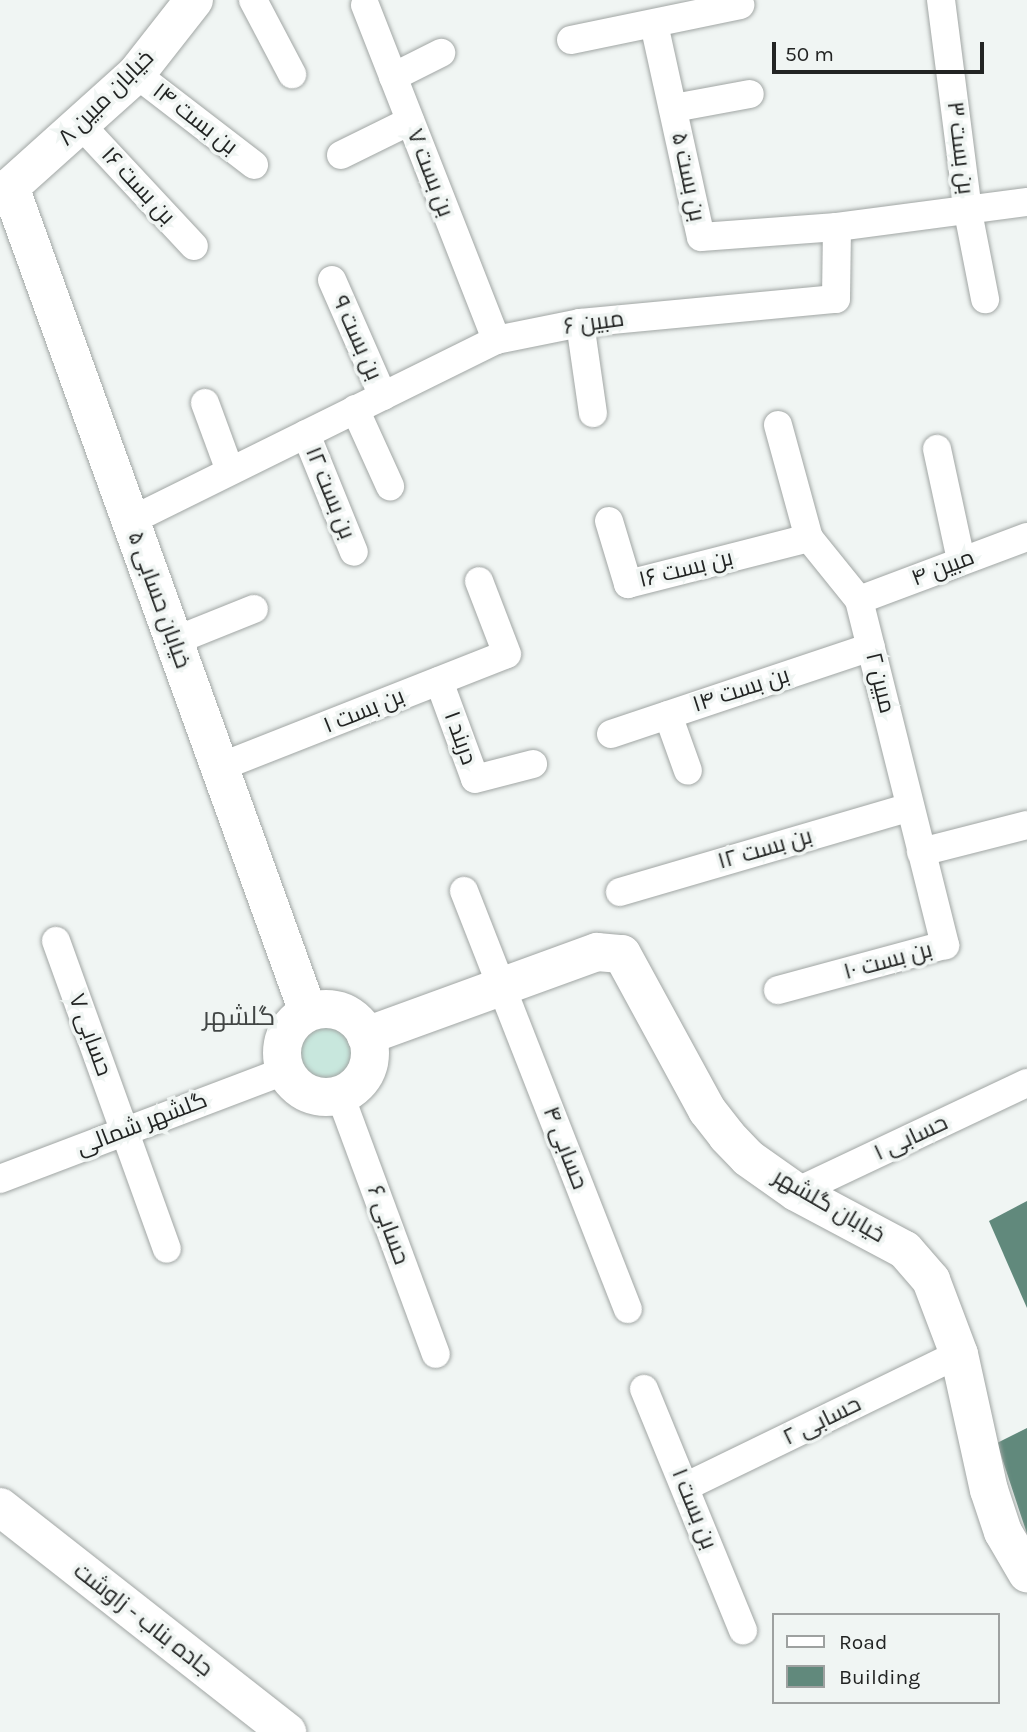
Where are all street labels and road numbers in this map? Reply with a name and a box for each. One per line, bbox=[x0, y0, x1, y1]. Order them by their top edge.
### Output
street label: خیابان مبین ۸ bbox=[52, 44, 160, 152]
street label: بن بست ۱۴ bbox=[147, 77, 243, 161]
street label: بن بست ۳ bbox=[941, 100, 979, 196]
street label: بن بست ۷ bbox=[401, 125, 459, 221]
street label: بن بست ۵ bbox=[665, 130, 711, 224]
street label: بن بست ۱۶ bbox=[95, 141, 181, 231]
street label: بن بست ۹ bbox=[326, 291, 388, 385]
street label: مبین ۶ bbox=[562, 305, 626, 341]
street label: بن بست ۱۲ bbox=[299, 443, 361, 543]
street label: خیابان حسابی ۵ bbox=[121, 528, 197, 672]
street label: مبین ۴ bbox=[908, 543, 978, 593]
street label: بن بست ۱۶ bbox=[636, 544, 736, 594]
street label: مبین ۲ bbox=[859, 650, 901, 716]
street label: بن بست ۱۴ bbox=[689, 661, 793, 719]
street label: بن بست ۱ bbox=[319, 682, 409, 740]
street label: دربند ۱ bbox=[438, 707, 482, 769]
street label: بن بست ۱۲ bbox=[715, 822, 815, 876]
street label: بن بست ۱۰ bbox=[841, 936, 935, 986]
street label: حسابی ۷ bbox=[62, 990, 118, 1080]
street label: گلشهر شمالی bbox=[73, 1086, 211, 1162]
street label: حسابی ۴ bbox=[537, 1103, 593, 1193]
street label: حسابی ۱ bbox=[870, 1109, 952, 1167]
street label: خیابان گلشهر bbox=[768, 1163, 890, 1249]
street label: حسابی ۶ bbox=[361, 1182, 415, 1268]
street label: حسابی ۲ bbox=[778, 1390, 866, 1452]
street label: بن بست ۱ bbox=[665, 1464, 723, 1554]
street label: جاده بناب - زاوشت bbox=[68, 1557, 218, 1683]

